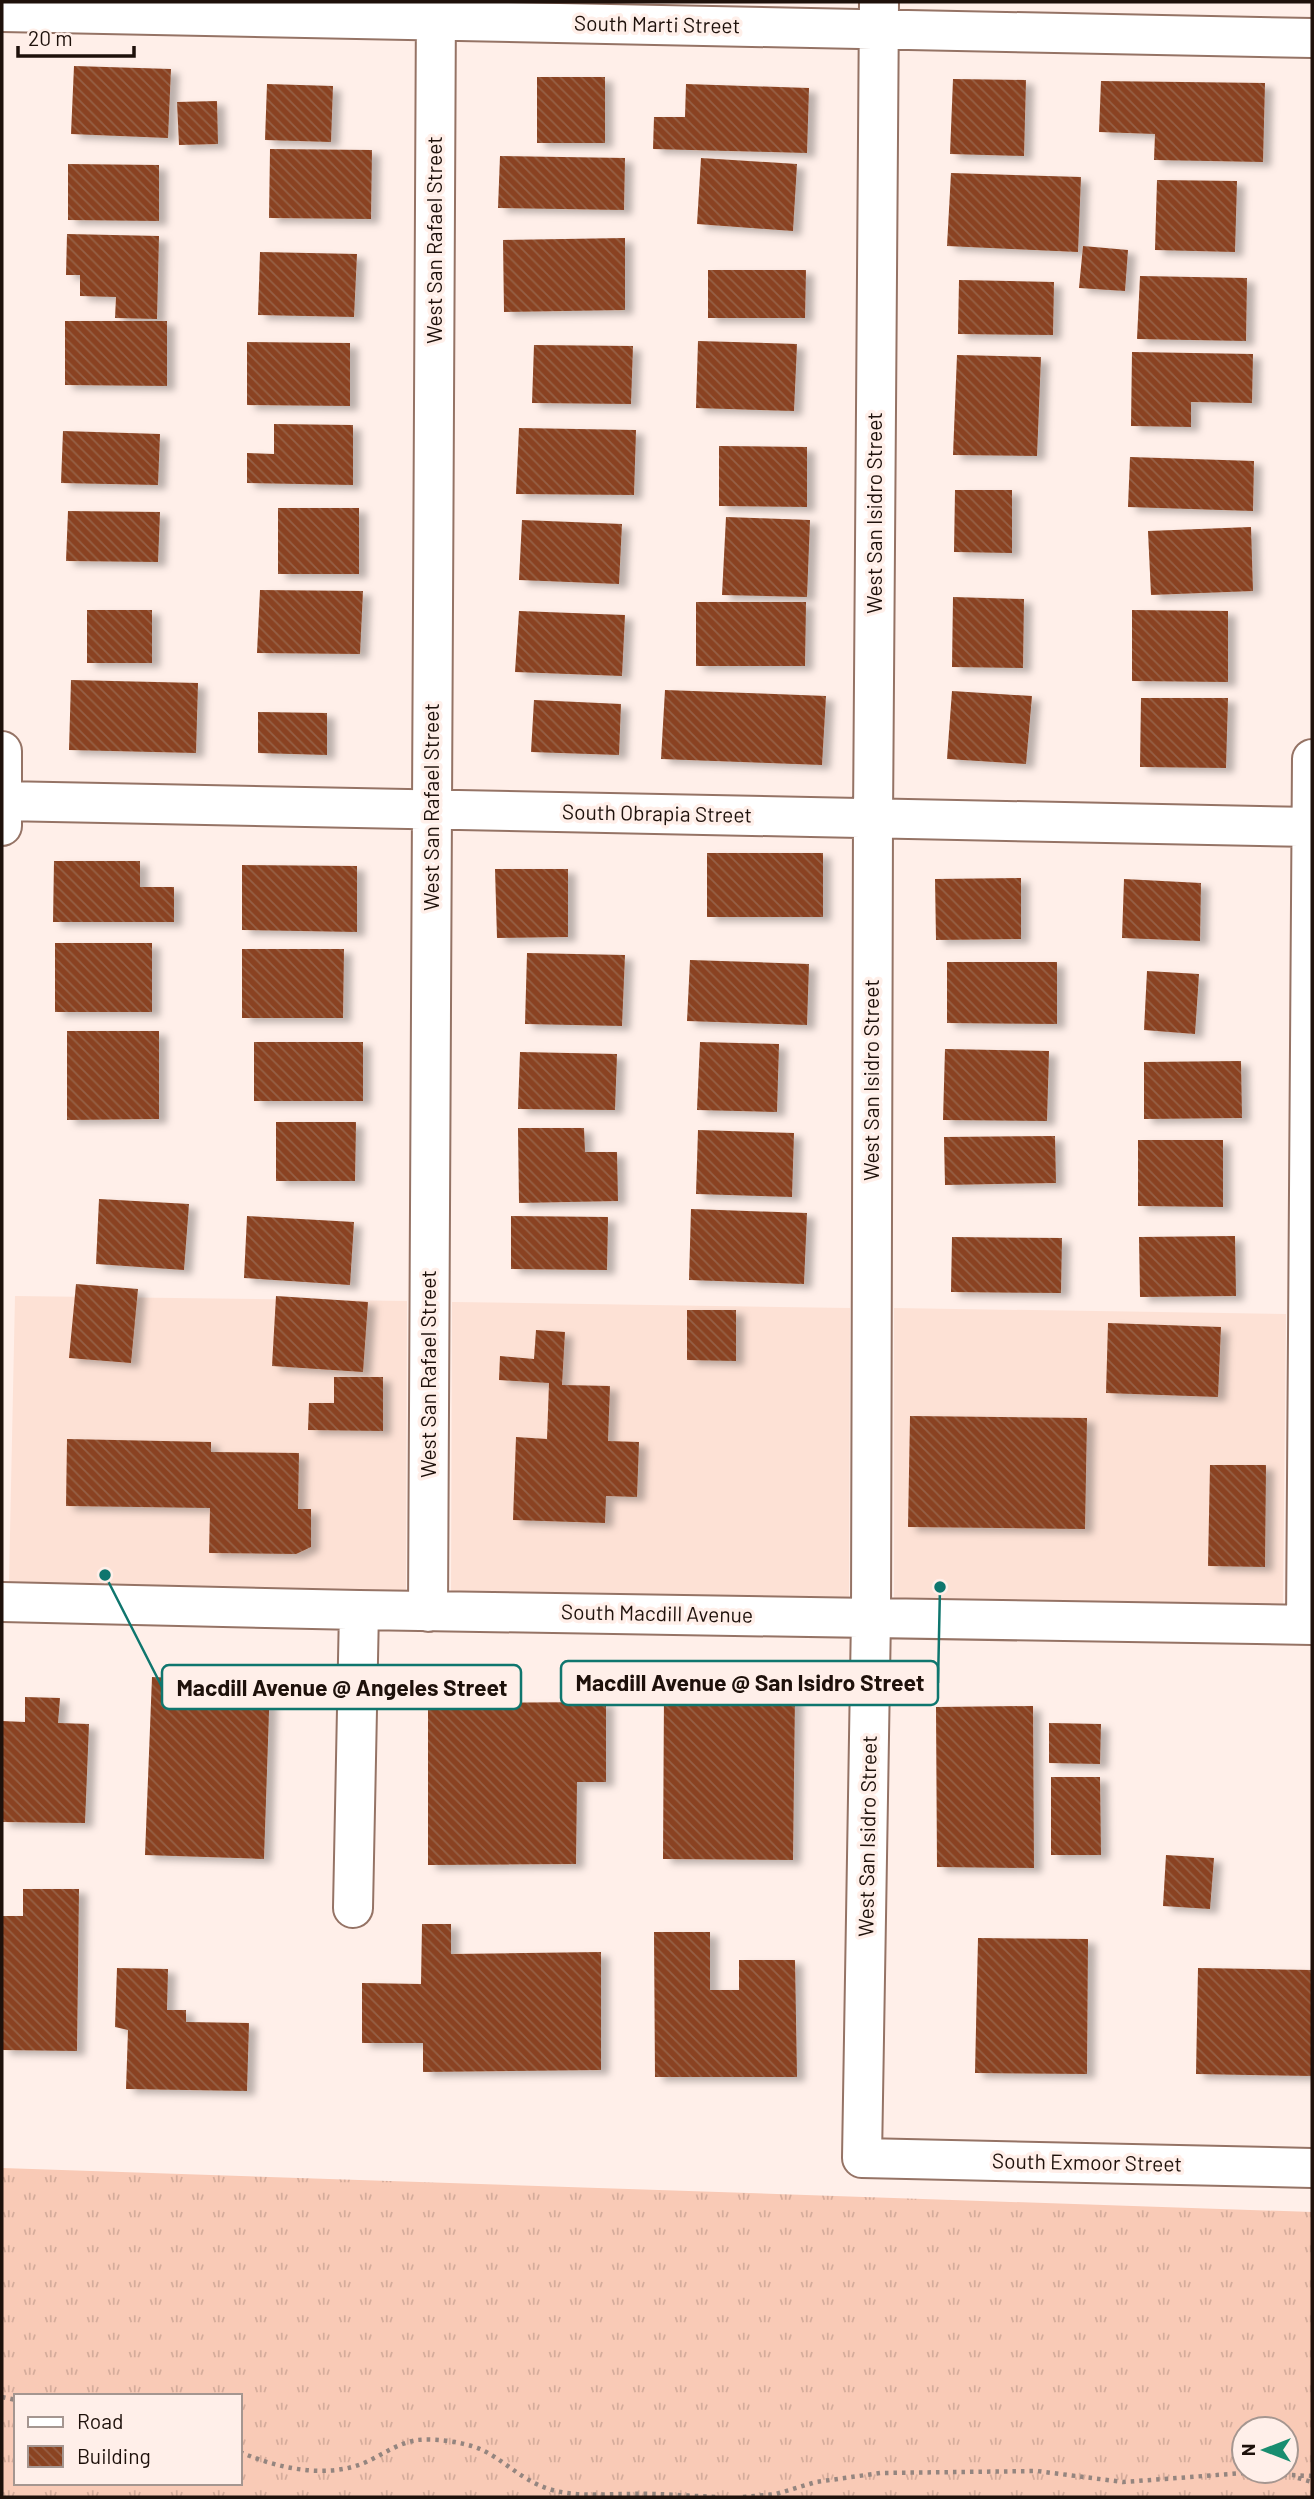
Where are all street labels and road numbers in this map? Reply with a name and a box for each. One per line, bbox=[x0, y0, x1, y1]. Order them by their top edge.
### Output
street label: South Marti Street bbox=[574, 10, 740, 37]
street label: West San Rafael Street bbox=[421, 136, 446, 344]
street label: West San Isidro Street bbox=[861, 412, 886, 614]
street label: West San Rafael Street bbox=[418, 703, 443, 911]
street label: South Obrapia Street bbox=[562, 798, 752, 827]
street label: West San Isidro Street bbox=[858, 979, 883, 1181]
street label: West San Rafael Street bbox=[415, 1270, 440, 1478]
street label: South Macdill Avenue bbox=[561, 1598, 753, 1627]
street label: West San Isidro Street bbox=[852, 1735, 881, 1937]
street label: South Exmoor Street bbox=[992, 2147, 1182, 2176]

